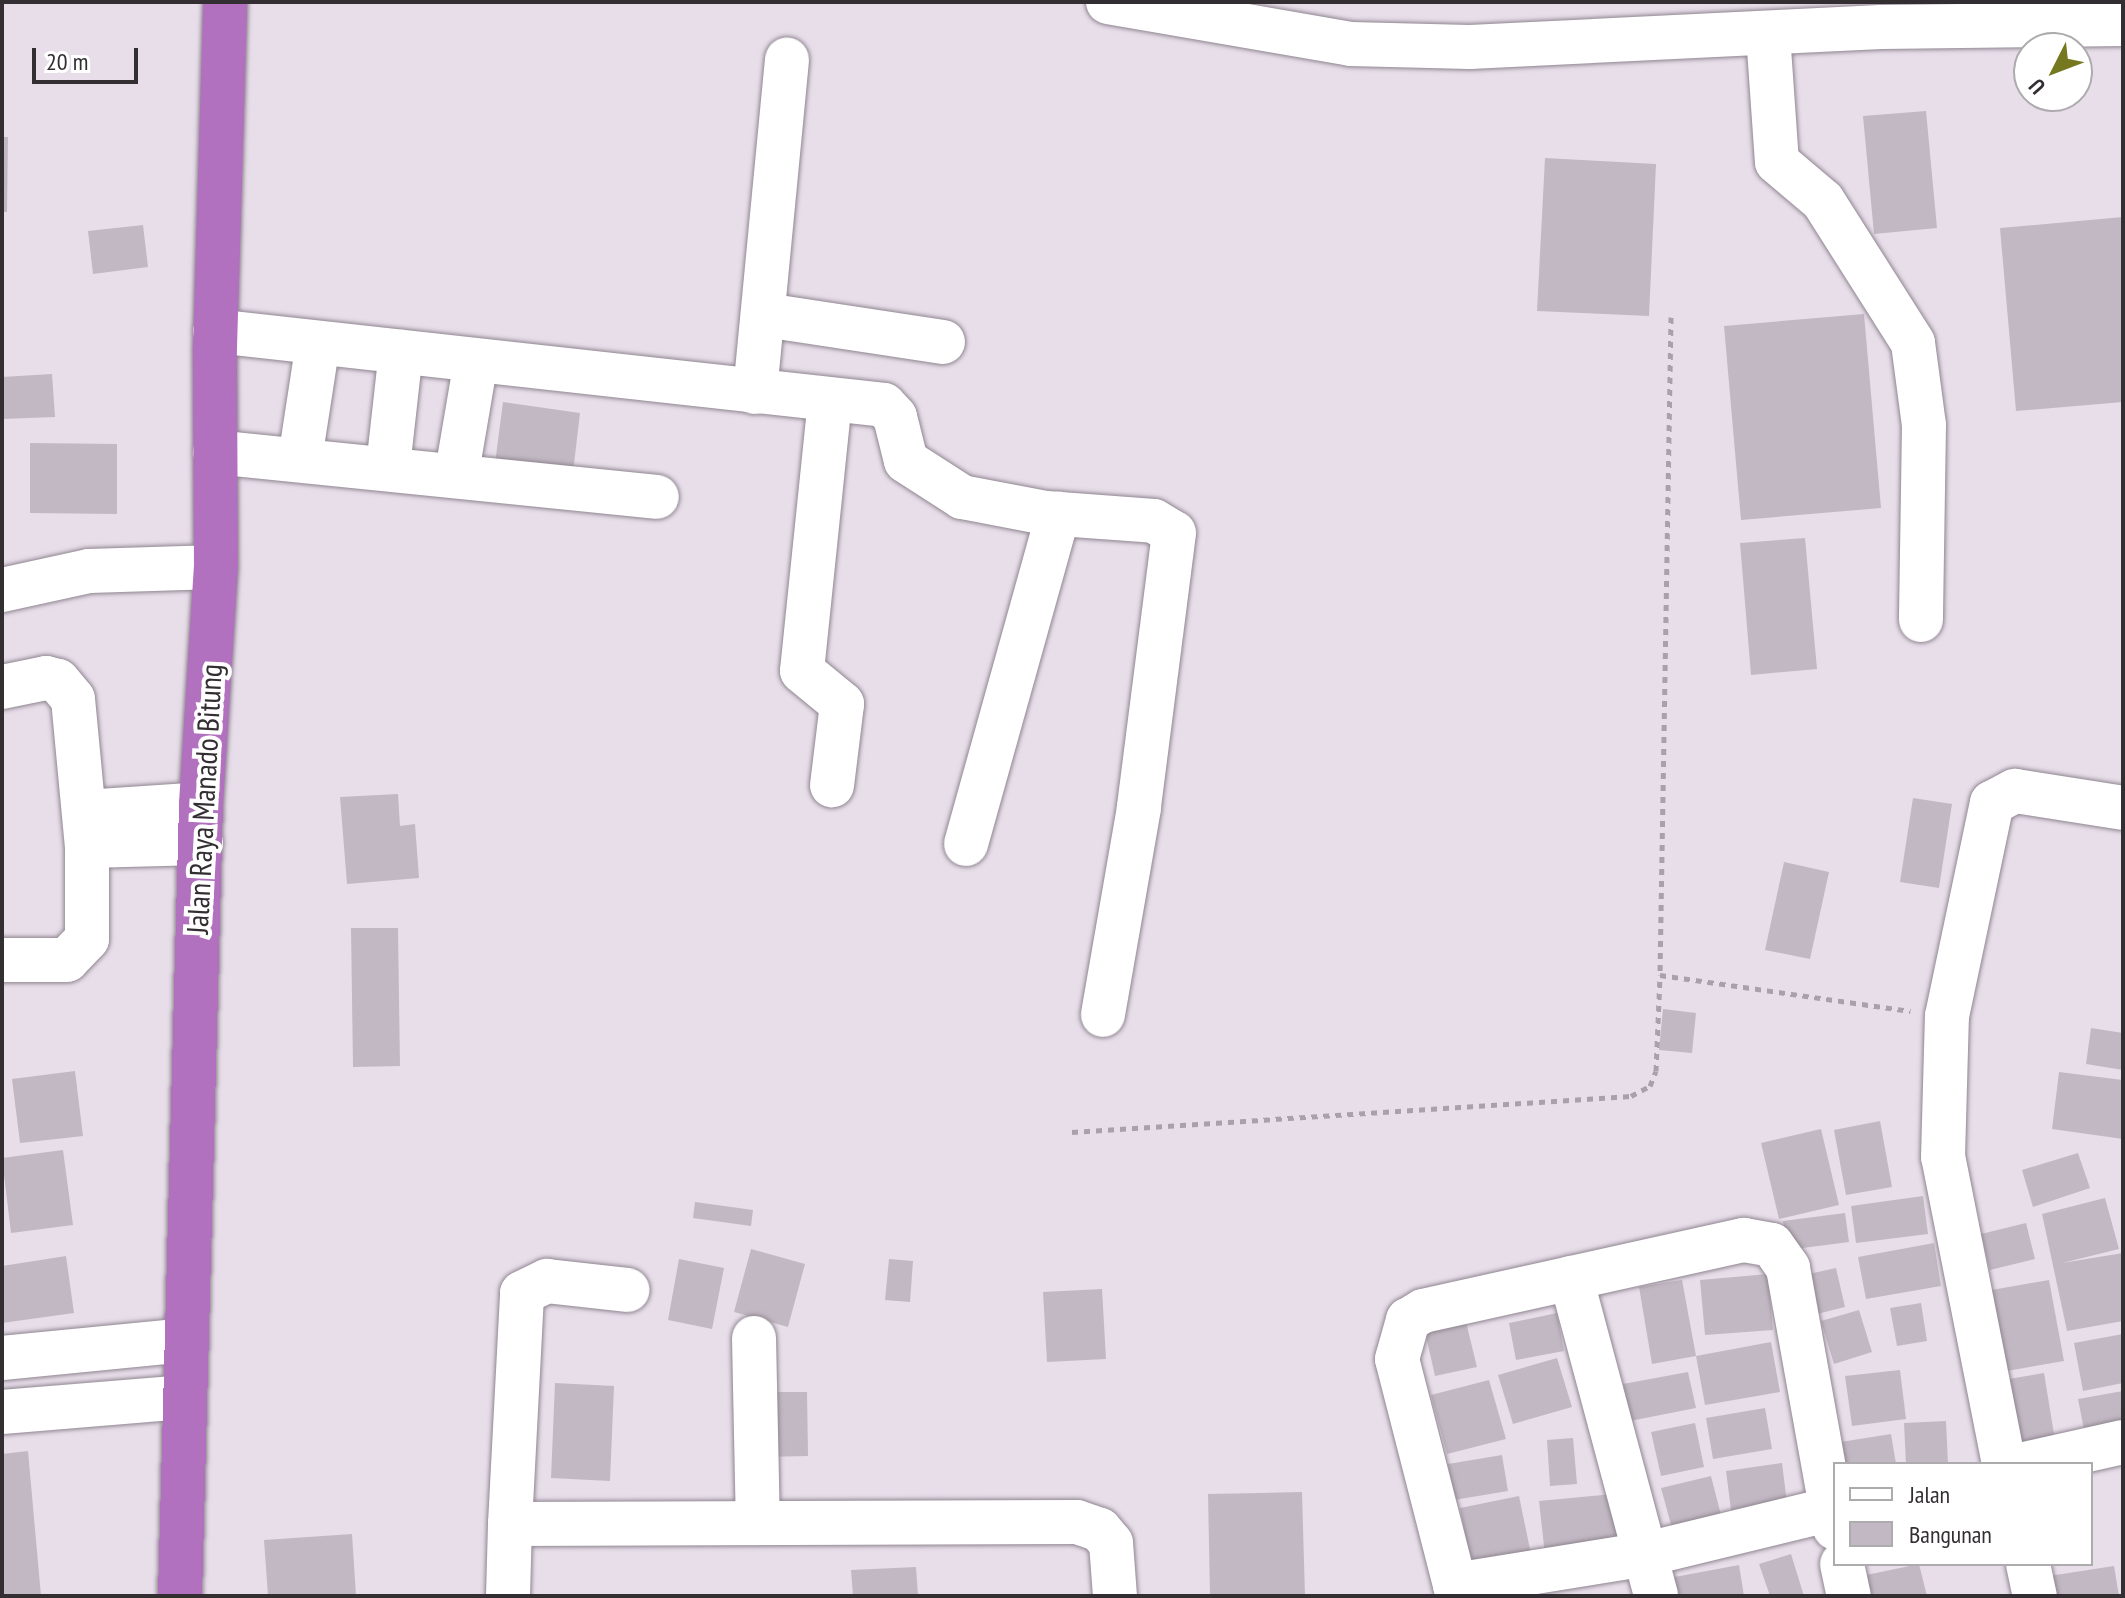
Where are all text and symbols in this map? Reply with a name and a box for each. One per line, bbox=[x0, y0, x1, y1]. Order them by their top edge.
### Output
scale bar bbox=[36, 32, 142, 82]
north arrow bbox=[2013, 32, 2093, 112]
text: 20 m bbox=[46, 46, 88, 77]
text: U bbox=[2022, 73, 2051, 100]
street label: Jalan Raya Manado Bitung bbox=[179, 663, 229, 935]
legend bbox=[1833, 1462, 2093, 1566]
text: Jalan bbox=[1909, 1479, 1950, 1510]
text: Bangunan bbox=[1909, 1519, 1992, 1550]

